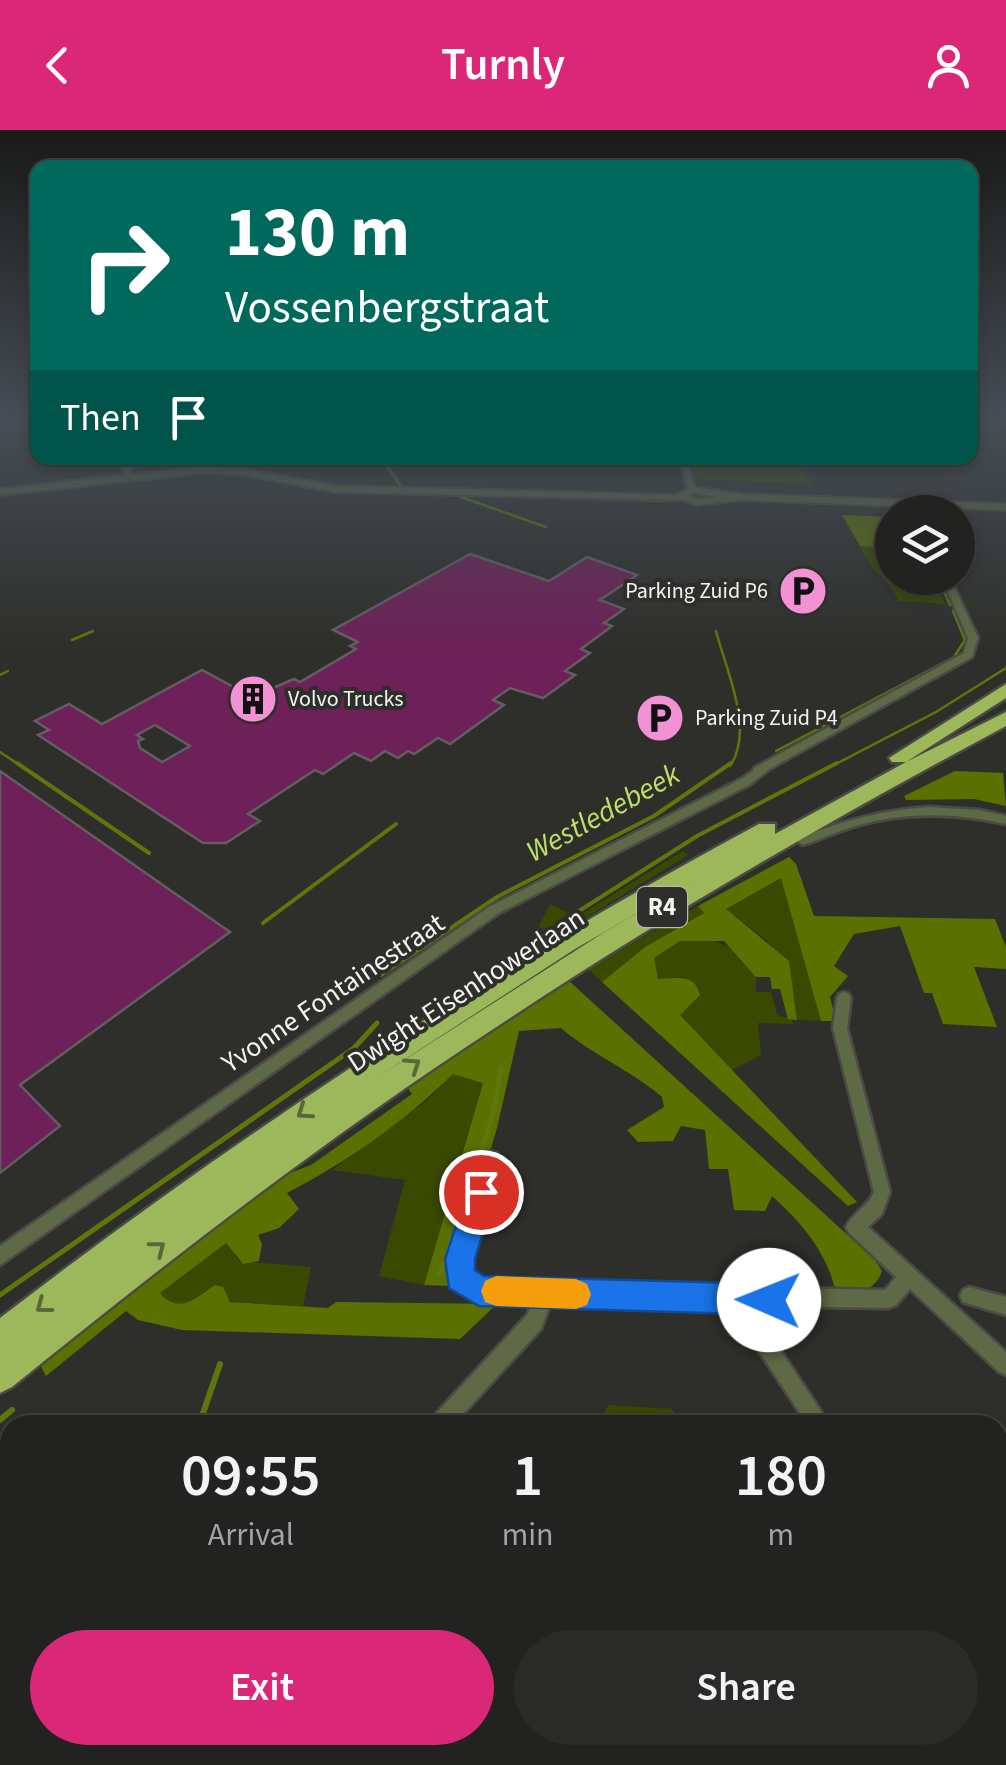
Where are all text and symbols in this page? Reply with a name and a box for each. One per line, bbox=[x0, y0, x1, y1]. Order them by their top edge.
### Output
text: Turnly bbox=[441, 33, 565, 97]
icon: back bbox=[30, 38, 85, 93]
icon: person bbox=[921, 38, 976, 93]
text: 130 m bbox=[225, 183, 410, 283]
icon: right bbox=[60, 200, 190, 330]
text: Vossenbergstraat bbox=[225, 276, 549, 340]
icon: arrive bbox=[161, 390, 216, 445]
text: Then bbox=[60, 391, 141, 445]
map controls bbox=[875, 495, 975, 595]
button: layers bbox=[875, 495, 975, 595]
parking icon: Parking Zuid P6 bbox=[777, 565, 829, 617]
place label: Parking Zuid P6 bbox=[625, 575, 768, 607]
building icon: Volvo Trucks bbox=[227, 673, 279, 725]
place label: Volvo Trucks bbox=[288, 683, 404, 715]
parking icon: Parking Zuid P4 bbox=[634, 692, 686, 744]
place label: Parking Zuid P4 bbox=[695, 702, 838, 734]
water label: Westledebeek bbox=[518, 753, 688, 873]
road number: R4 bbox=[637, 887, 687, 927]
street label: Dwight Eisenhowerlaan bbox=[339, 898, 593, 1082]
street label: Yvonne Fontainestraat bbox=[213, 903, 453, 1083]
one-way arrow bbox=[402, 1059, 420, 1078]
one-way arrow bbox=[296, 1100, 315, 1118]
pin bbox=[439, 1150, 524, 1235]
icon: arrive bbox=[454, 1165, 509, 1220]
one-way arrow bbox=[147, 1242, 165, 1260]
position arrow bbox=[717, 1248, 821, 1352]
one-way arrow bbox=[36, 1294, 54, 1311]
text: 09:55 bbox=[181, 1434, 321, 1519]
text: 1 bbox=[512, 1434, 543, 1519]
text: 180 bbox=[735, 1434, 827, 1519]
text: Arrival bbox=[208, 1512, 294, 1558]
text: min bbox=[502, 1512, 554, 1558]
text: m bbox=[768, 1512, 794, 1558]
button: Exit bbox=[30, 1630, 494, 1745]
button: Share bbox=[514, 1630, 978, 1745]

